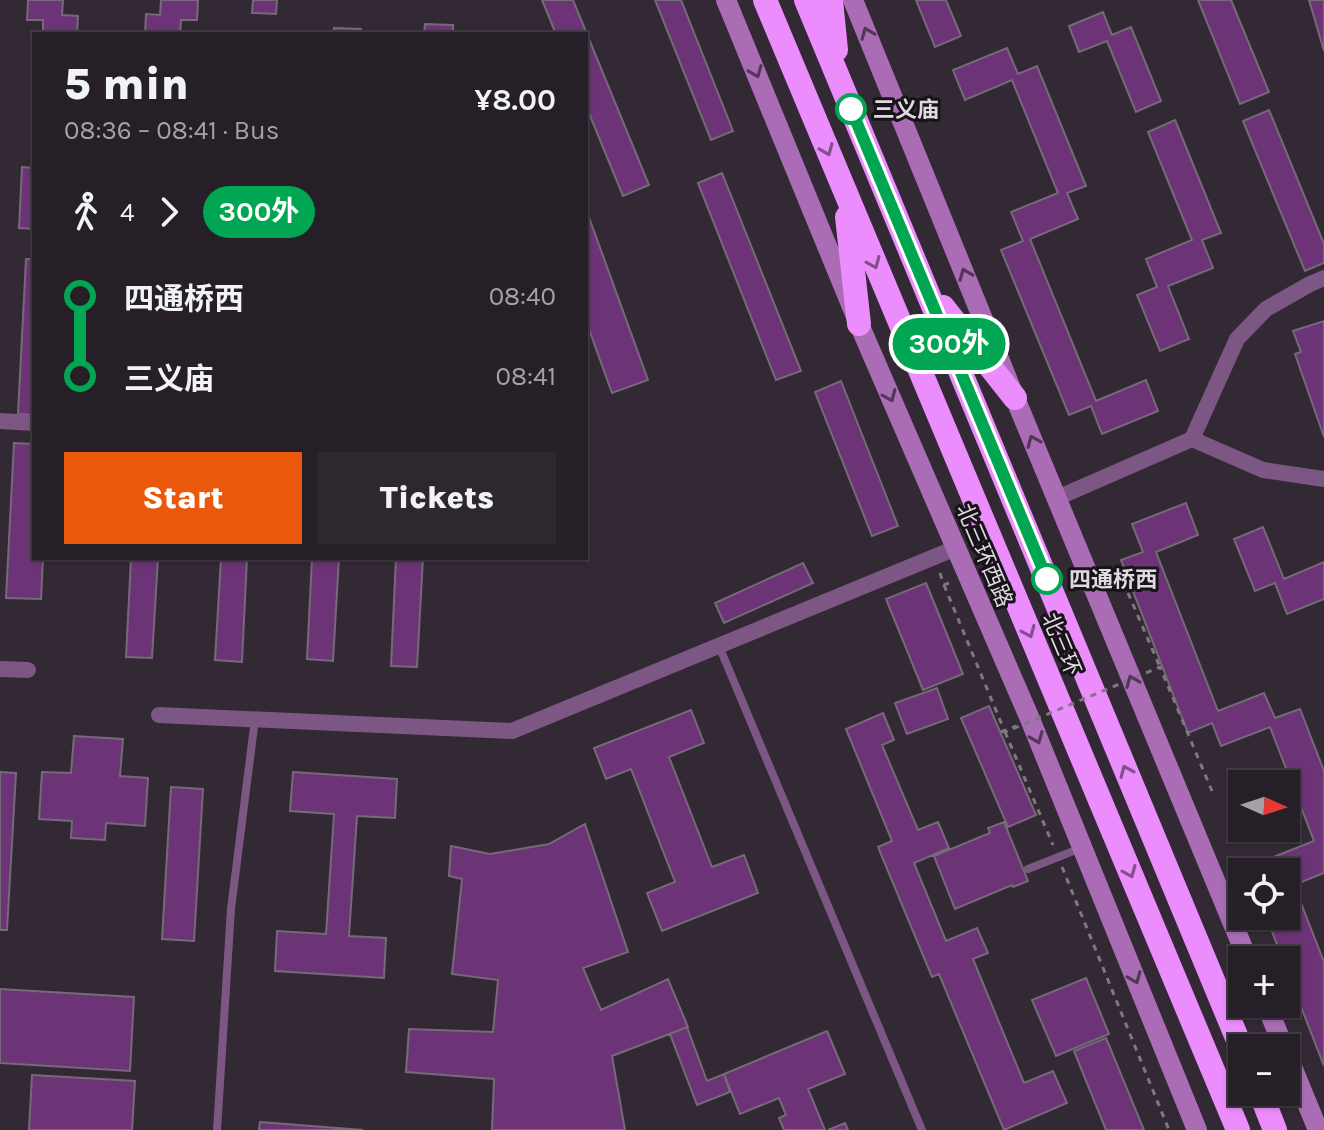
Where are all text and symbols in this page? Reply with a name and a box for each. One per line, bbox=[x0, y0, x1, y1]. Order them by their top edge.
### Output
one-way arrow bbox=[860, 27, 877, 41]
text: 5 min bbox=[64, 59, 189, 110]
one-way arrow bbox=[746, 64, 762, 78]
text: ¥8.00 bbox=[475, 82, 556, 118]
marker: 三义庙 bbox=[836, 94, 866, 124]
place label: 三义庙 bbox=[873, 97, 939, 123]
text: 08:36 – 08:41 · Bus bbox=[64, 115, 279, 146]
one-way arrow bbox=[817, 142, 834, 156]
icon: walk bbox=[64, 190, 108, 234]
icon: forward bbox=[147, 190, 191, 234]
text: 300外 bbox=[219, 195, 299, 228]
text: 4 bbox=[120, 197, 135, 228]
one-way arrow bbox=[865, 255, 881, 269]
one-way arrow bbox=[958, 268, 974, 282]
text: 四通桥西 bbox=[124, 281, 244, 317]
text: 08:40 bbox=[489, 281, 556, 312]
line badge: 300外 bbox=[893, 318, 1005, 370]
text: 300外 bbox=[909, 327, 989, 360]
text: 三义庙 bbox=[124, 361, 214, 397]
text: 08:41 bbox=[495, 361, 556, 392]
one-way arrow bbox=[880, 388, 896, 402]
one-way arrow bbox=[1026, 435, 1043, 449]
button: Start bbox=[64, 452, 302, 544]
button: Tickets bbox=[318, 452, 556, 544]
street label: 北三环西路 bbox=[951, 500, 1018, 611]
marker: 四通桥西 bbox=[1032, 564, 1062, 594]
place label: 四通桥西 bbox=[1069, 567, 1157, 593]
street label: 北三环 bbox=[1036, 609, 1086, 680]
one-way arrow bbox=[1020, 624, 1036, 638]
one-way arrow bbox=[1126, 675, 1142, 689]
one-way arrow bbox=[1027, 730, 1044, 744]
one-way arrow bbox=[1120, 765, 1136, 779]
north arrow bbox=[1228, 770, 1300, 842]
map controls bbox=[1228, 770, 1300, 1106]
button: locate bbox=[1228, 858, 1300, 930]
one-way arrow bbox=[1120, 864, 1136, 878]
button: + bbox=[1228, 946, 1300, 1018]
one-way arrow bbox=[1126, 970, 1142, 984]
button: − bbox=[1228, 1034, 1300, 1106]

